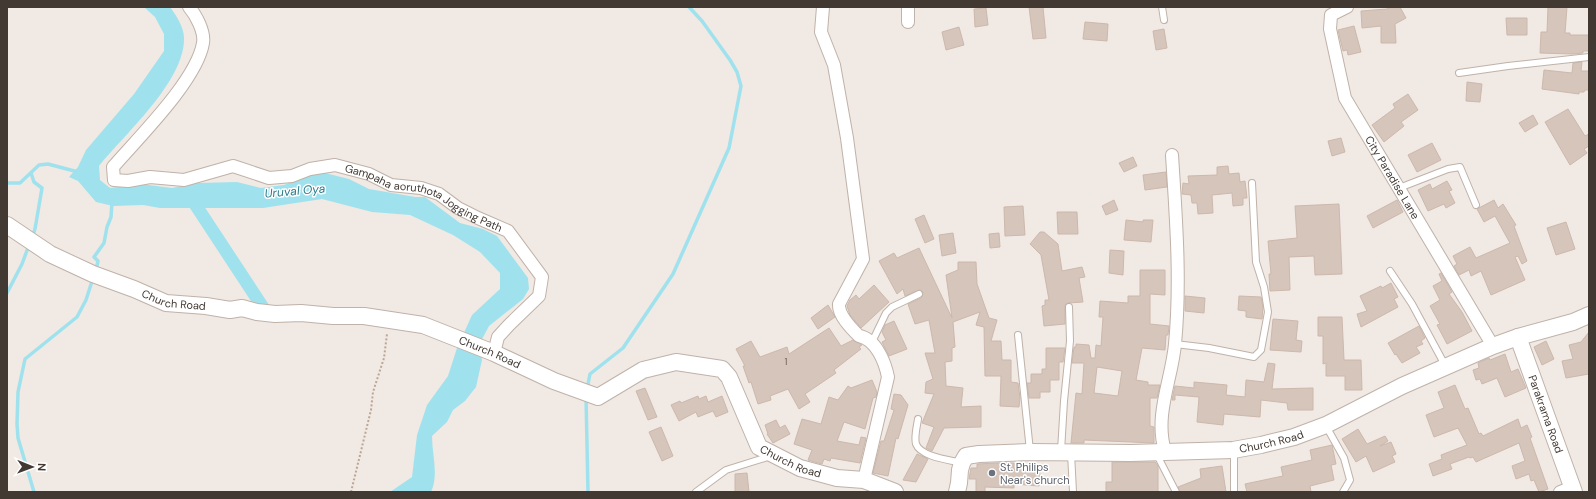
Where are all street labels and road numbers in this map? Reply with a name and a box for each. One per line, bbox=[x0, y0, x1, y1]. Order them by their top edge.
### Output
street label: City Paradise Lane bbox=[1362, 133, 1423, 222]
street label: Gampaha aoruthota Jogging Path bbox=[343, 161, 504, 235]
street label: Church Road bbox=[140, 286, 206, 313]
street label: Church Road bbox=[457, 333, 523, 371]
street label: Parakrama Road bbox=[1525, 373, 1566, 455]
street label: Church Road bbox=[1238, 427, 1306, 456]
street label: Church Road bbox=[758, 442, 823, 480]

